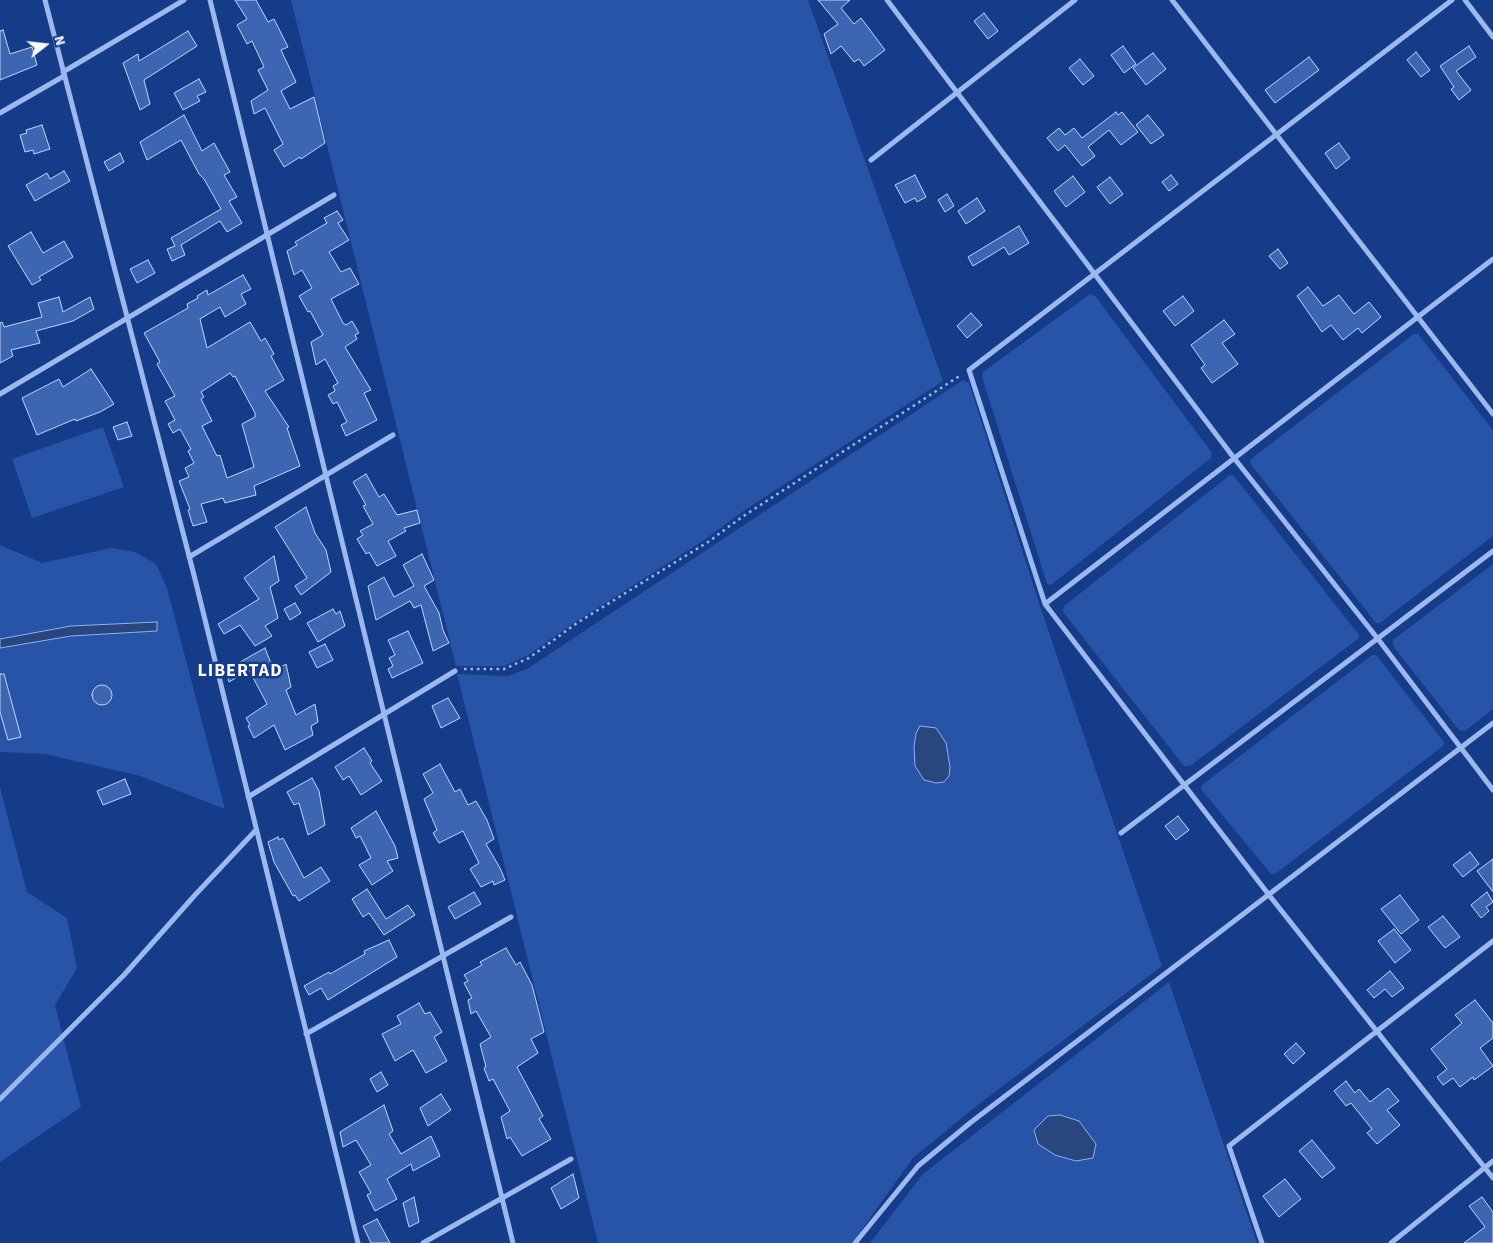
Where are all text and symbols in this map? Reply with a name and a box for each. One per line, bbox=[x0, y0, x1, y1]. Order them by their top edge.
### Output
north arrow bbox=[20, 20, 70, 70]
text: N bbox=[49, 34, 70, 48]
district label: LIBERTAD bbox=[196, 661, 284, 683]

